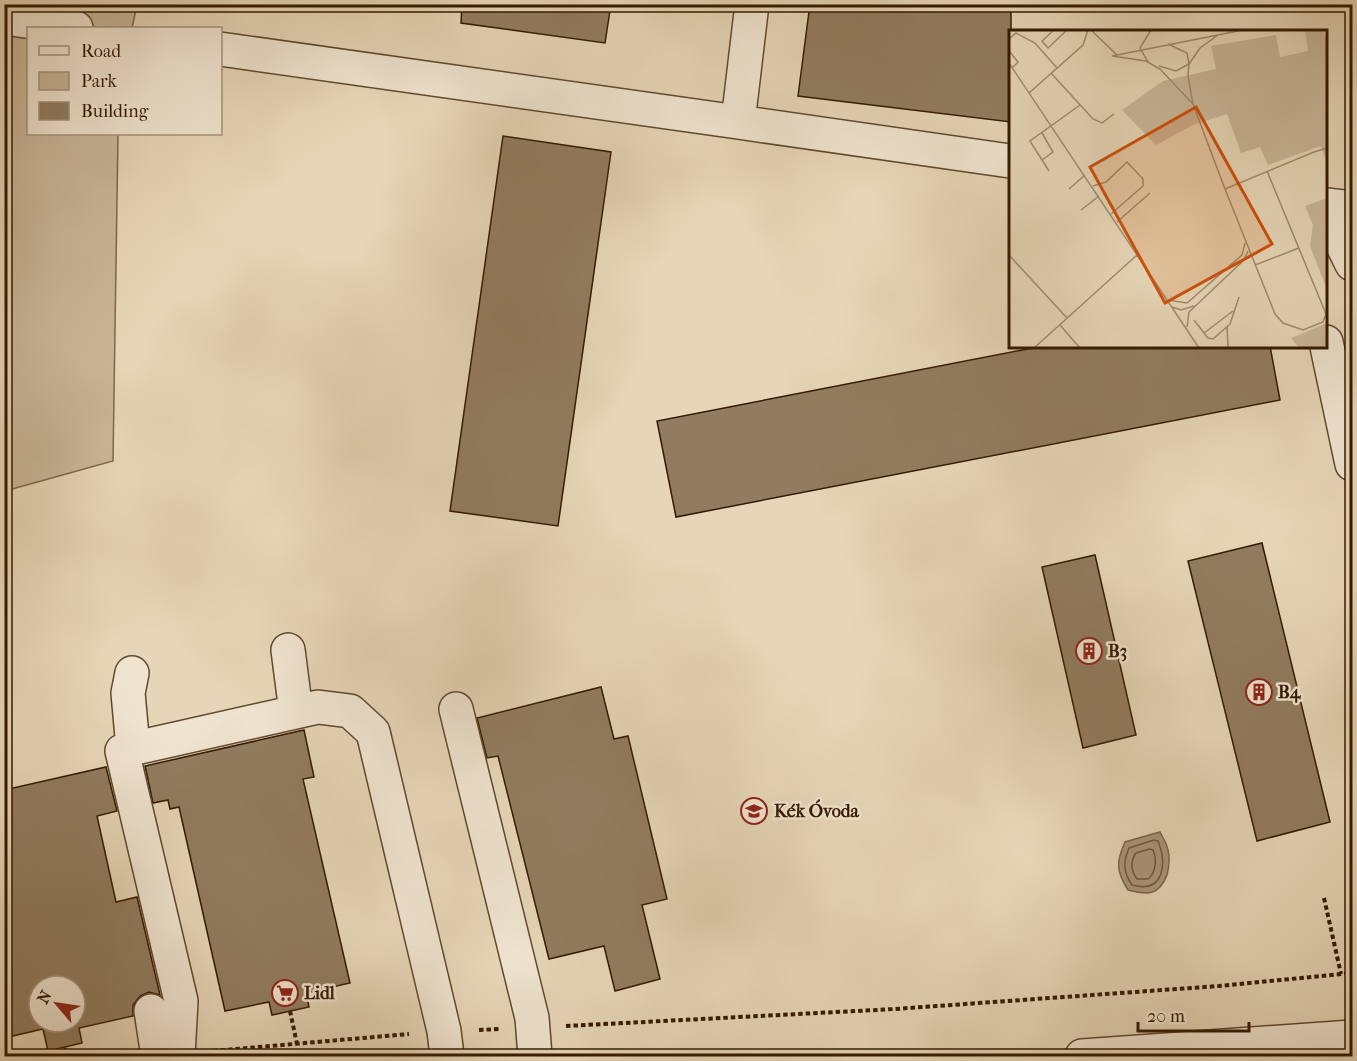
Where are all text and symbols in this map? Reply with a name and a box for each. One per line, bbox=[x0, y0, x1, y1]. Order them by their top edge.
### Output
legend bbox=[27, 27, 222, 135]
inset map bbox=[1009, 30, 1327, 348]
text: Road bbox=[81, 41, 121, 62]
text: Park bbox=[81, 71, 118, 92]
text: Building bbox=[81, 101, 149, 122]
building icon: B3 bbox=[1074, 636, 1104, 666]
place label: B3 bbox=[1108, 641, 1127, 662]
building icon: B4 bbox=[1244, 677, 1274, 707]
place label: B4 bbox=[1278, 682, 1302, 703]
school or university icon: Kék Óvoda bbox=[739, 796, 769, 826]
place label: Kék Óvoda bbox=[774, 799, 860, 822]
north arrow bbox=[27, 974, 87, 1034]
supermarket icon: Lidl bbox=[270, 978, 300, 1008]
place label: Lidl bbox=[304, 983, 336, 1004]
text: N bbox=[33, 986, 56, 1007]
scale bar bbox=[1138, 995, 1249, 1033]
text: 20 m bbox=[1147, 1006, 1185, 1027]

